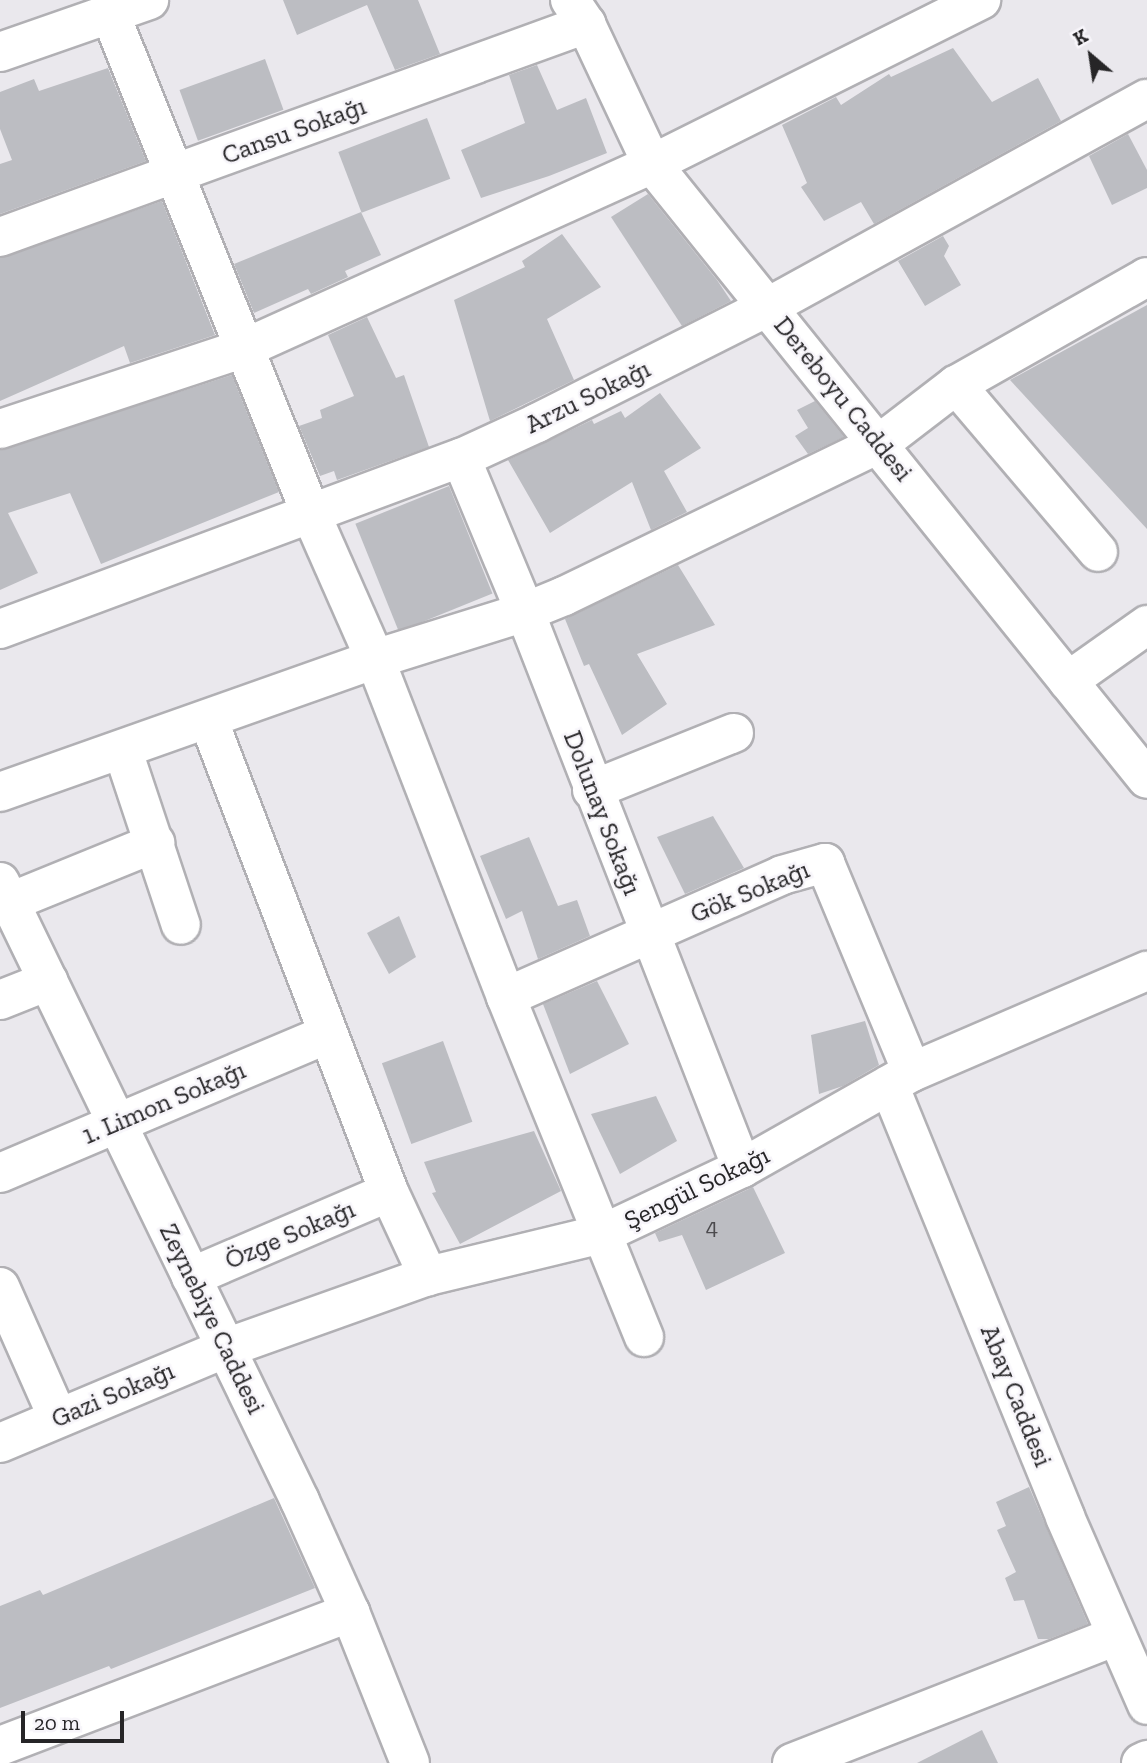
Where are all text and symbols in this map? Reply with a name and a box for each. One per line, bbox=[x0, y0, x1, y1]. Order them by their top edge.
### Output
north arrow bbox=[1056, 21, 1126, 91]
text: K bbox=[1069, 24, 1092, 50]
street label: Cansu Sokağı bbox=[218, 91, 370, 171]
street label: Dereboyu Caddesi bbox=[767, 310, 919, 488]
street label: Arzu Sokağı bbox=[520, 353, 656, 441]
street label: Dolunay Sokağı bbox=[556, 726, 648, 900]
street label: Gök Sokağı bbox=[686, 854, 814, 930]
street label: 1. Limon Sokağı bbox=[78, 1055, 250, 1151]
street label: Şengül Sokağı bbox=[619, 1139, 775, 1237]
street label: Özge Sokağı bbox=[220, 1194, 360, 1276]
house number: 4 bbox=[706, 1212, 718, 1240]
street label: Zeynebiye Caddesi bbox=[152, 1219, 272, 1419]
street label: Abay Caddesi bbox=[973, 1320, 1059, 1472]
street label: Gazi Sokağı bbox=[47, 1355, 179, 1435]
scale bar bbox=[24, 1696, 128, 1740]
text: 20 m bbox=[34, 1710, 80, 1735]

